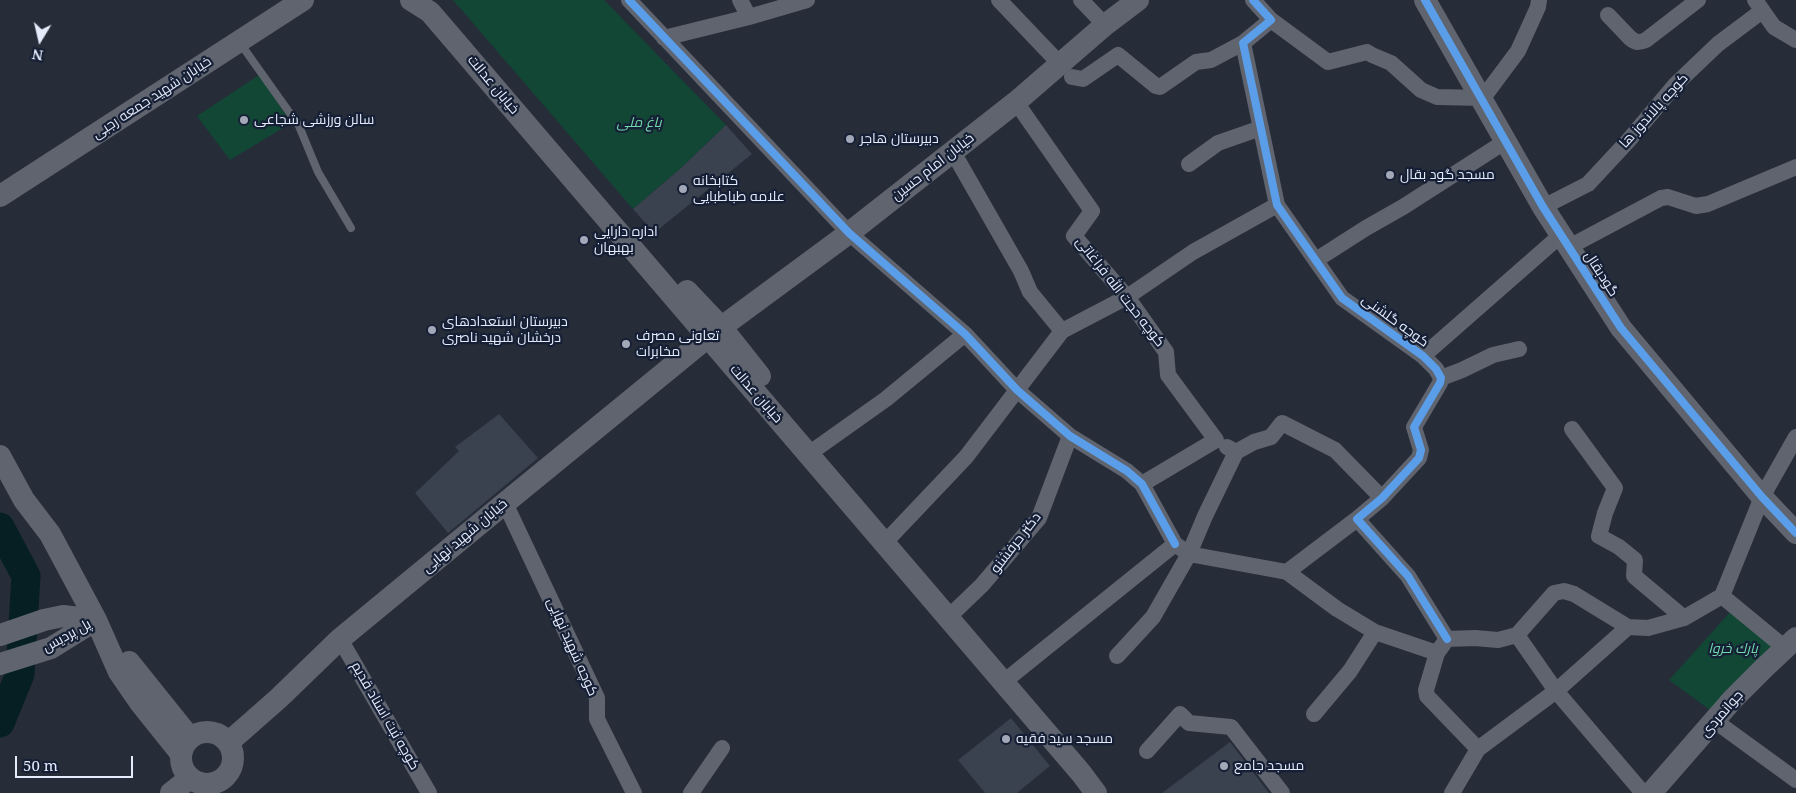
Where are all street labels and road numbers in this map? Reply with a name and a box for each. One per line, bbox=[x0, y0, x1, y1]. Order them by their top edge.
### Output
street label: خیابان عدالت bbox=[464, 52, 522, 118]
street label: خیابان شهید جمعه رجبی bbox=[89, 53, 215, 143]
street label: کوچه پالاندوز ها bbox=[1616, 70, 1692, 152]
street label: خیابان امام حسین bbox=[888, 130, 978, 204]
street label: کوچه حجت الله فراغاتی bbox=[1072, 234, 1168, 350]
street label: گودبقال bbox=[1580, 248, 1622, 300]
street label: کوچه گلشنی bbox=[1358, 291, 1432, 351]
street label: خیابان عدالت bbox=[726, 361, 786, 427]
street label: خیابان شهید نهایی bbox=[419, 495, 511, 577]
street label: دکتر حرفشنو bbox=[987, 509, 1045, 577]
street label: کوچه شهید نهایی bbox=[543, 595, 601, 699]
street label: پل پردیس bbox=[40, 616, 94, 656]
street label: کوچه ثبت اسناد قدیم bbox=[347, 659, 423, 773]
street label: جوانمردی bbox=[1697, 687, 1747, 741]

